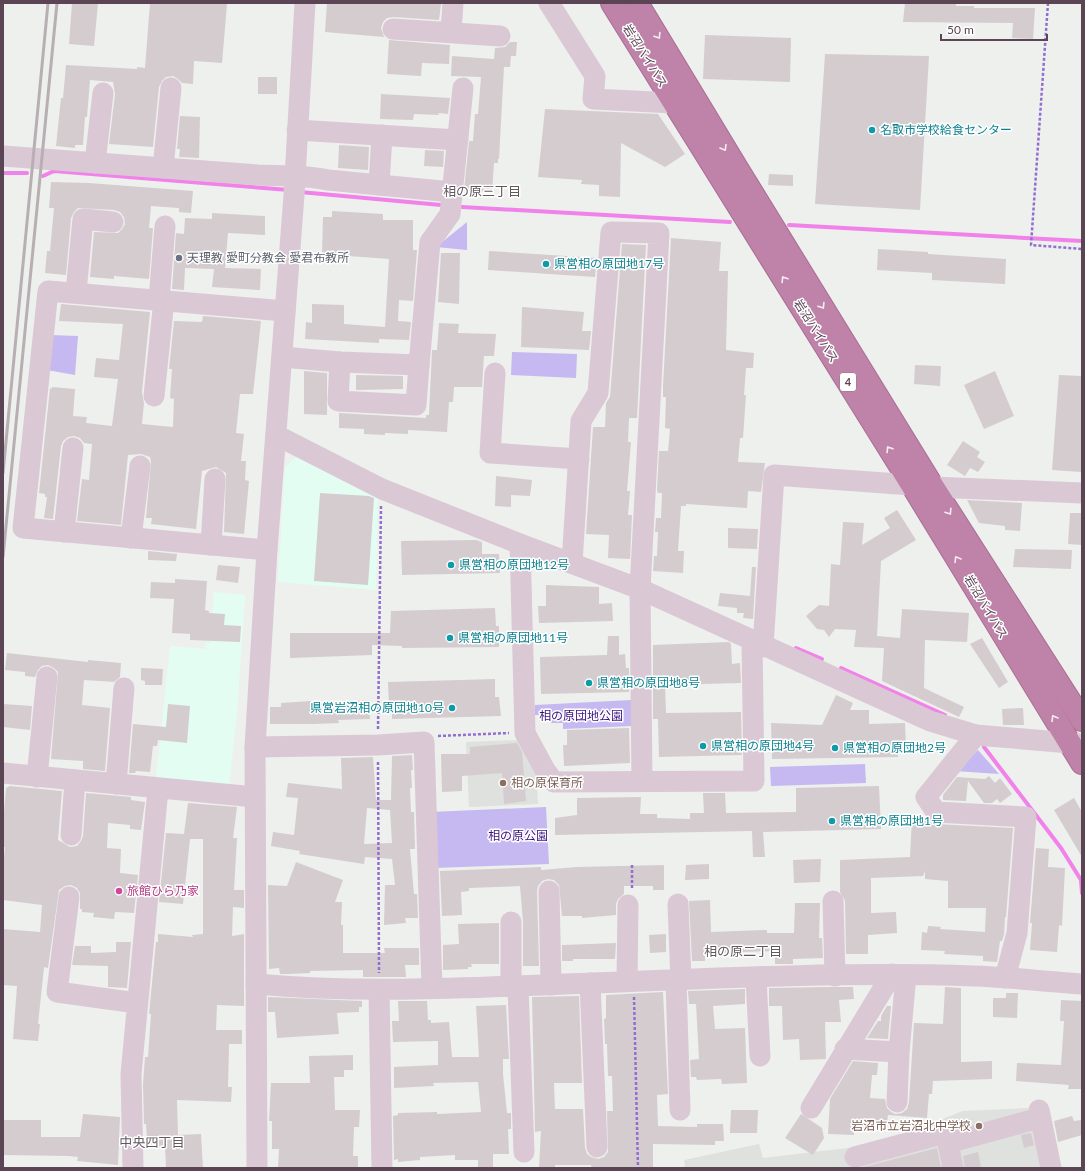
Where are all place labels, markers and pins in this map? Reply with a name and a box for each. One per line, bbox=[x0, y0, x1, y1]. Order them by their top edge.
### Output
place label: 名取市学校給食センター bbox=[880, 122, 1012, 137]
marker: 名取市学校給食センター bbox=[867, 125, 877, 135]
place label: 天理教 愛町分教会 愛君布教所 bbox=[187, 250, 349, 265]
marker: 天理教 愛町分教会 愛君布教所 bbox=[174, 253, 184, 263]
place label: 県営相の原団地17号 bbox=[554, 256, 664, 271]
marker: 県営相の原団地17号 bbox=[541, 259, 551, 269]
place label: 県営相の原団地12号 bbox=[459, 557, 569, 572]
marker: 県営相の原団地12号 bbox=[446, 560, 456, 570]
place label: 県営相の原団地11号 bbox=[458, 630, 568, 645]
marker: 県営相の原団地11号 bbox=[445, 633, 455, 643]
place label: 県営相の原団地8号 bbox=[597, 675, 700, 690]
marker: 県営相の原団地8号 bbox=[584, 678, 594, 688]
place label: 県営岩沼相の原団地10号 bbox=[310, 700, 444, 715]
marker: 県営岩沼相の原団地10号 bbox=[447, 703, 457, 713]
place label: 県営相の原団地4号 bbox=[711, 738, 814, 753]
place label: 県営相の原団地2号 bbox=[843, 740, 946, 755]
marker: 県営相の原団地4号 bbox=[698, 741, 708, 751]
marker: 県営相の原団地2号 bbox=[830, 743, 840, 753]
place label: 相の原保育所 bbox=[511, 775, 583, 790]
marker: 相の原保育所 bbox=[498, 778, 508, 788]
place label: 県営相の原団地1号 bbox=[840, 813, 943, 828]
marker: 県営相の原団地1号 bbox=[827, 816, 837, 826]
place label: 旅館ひら乃家 bbox=[127, 883, 199, 898]
marker: 旅館ひら乃家 bbox=[114, 886, 124, 896]
place label: 岩沼市立岩沼北中学校 bbox=[851, 1118, 971, 1133]
marker: 岩沼市立岩沼北中学校 bbox=[974, 1121, 984, 1131]

